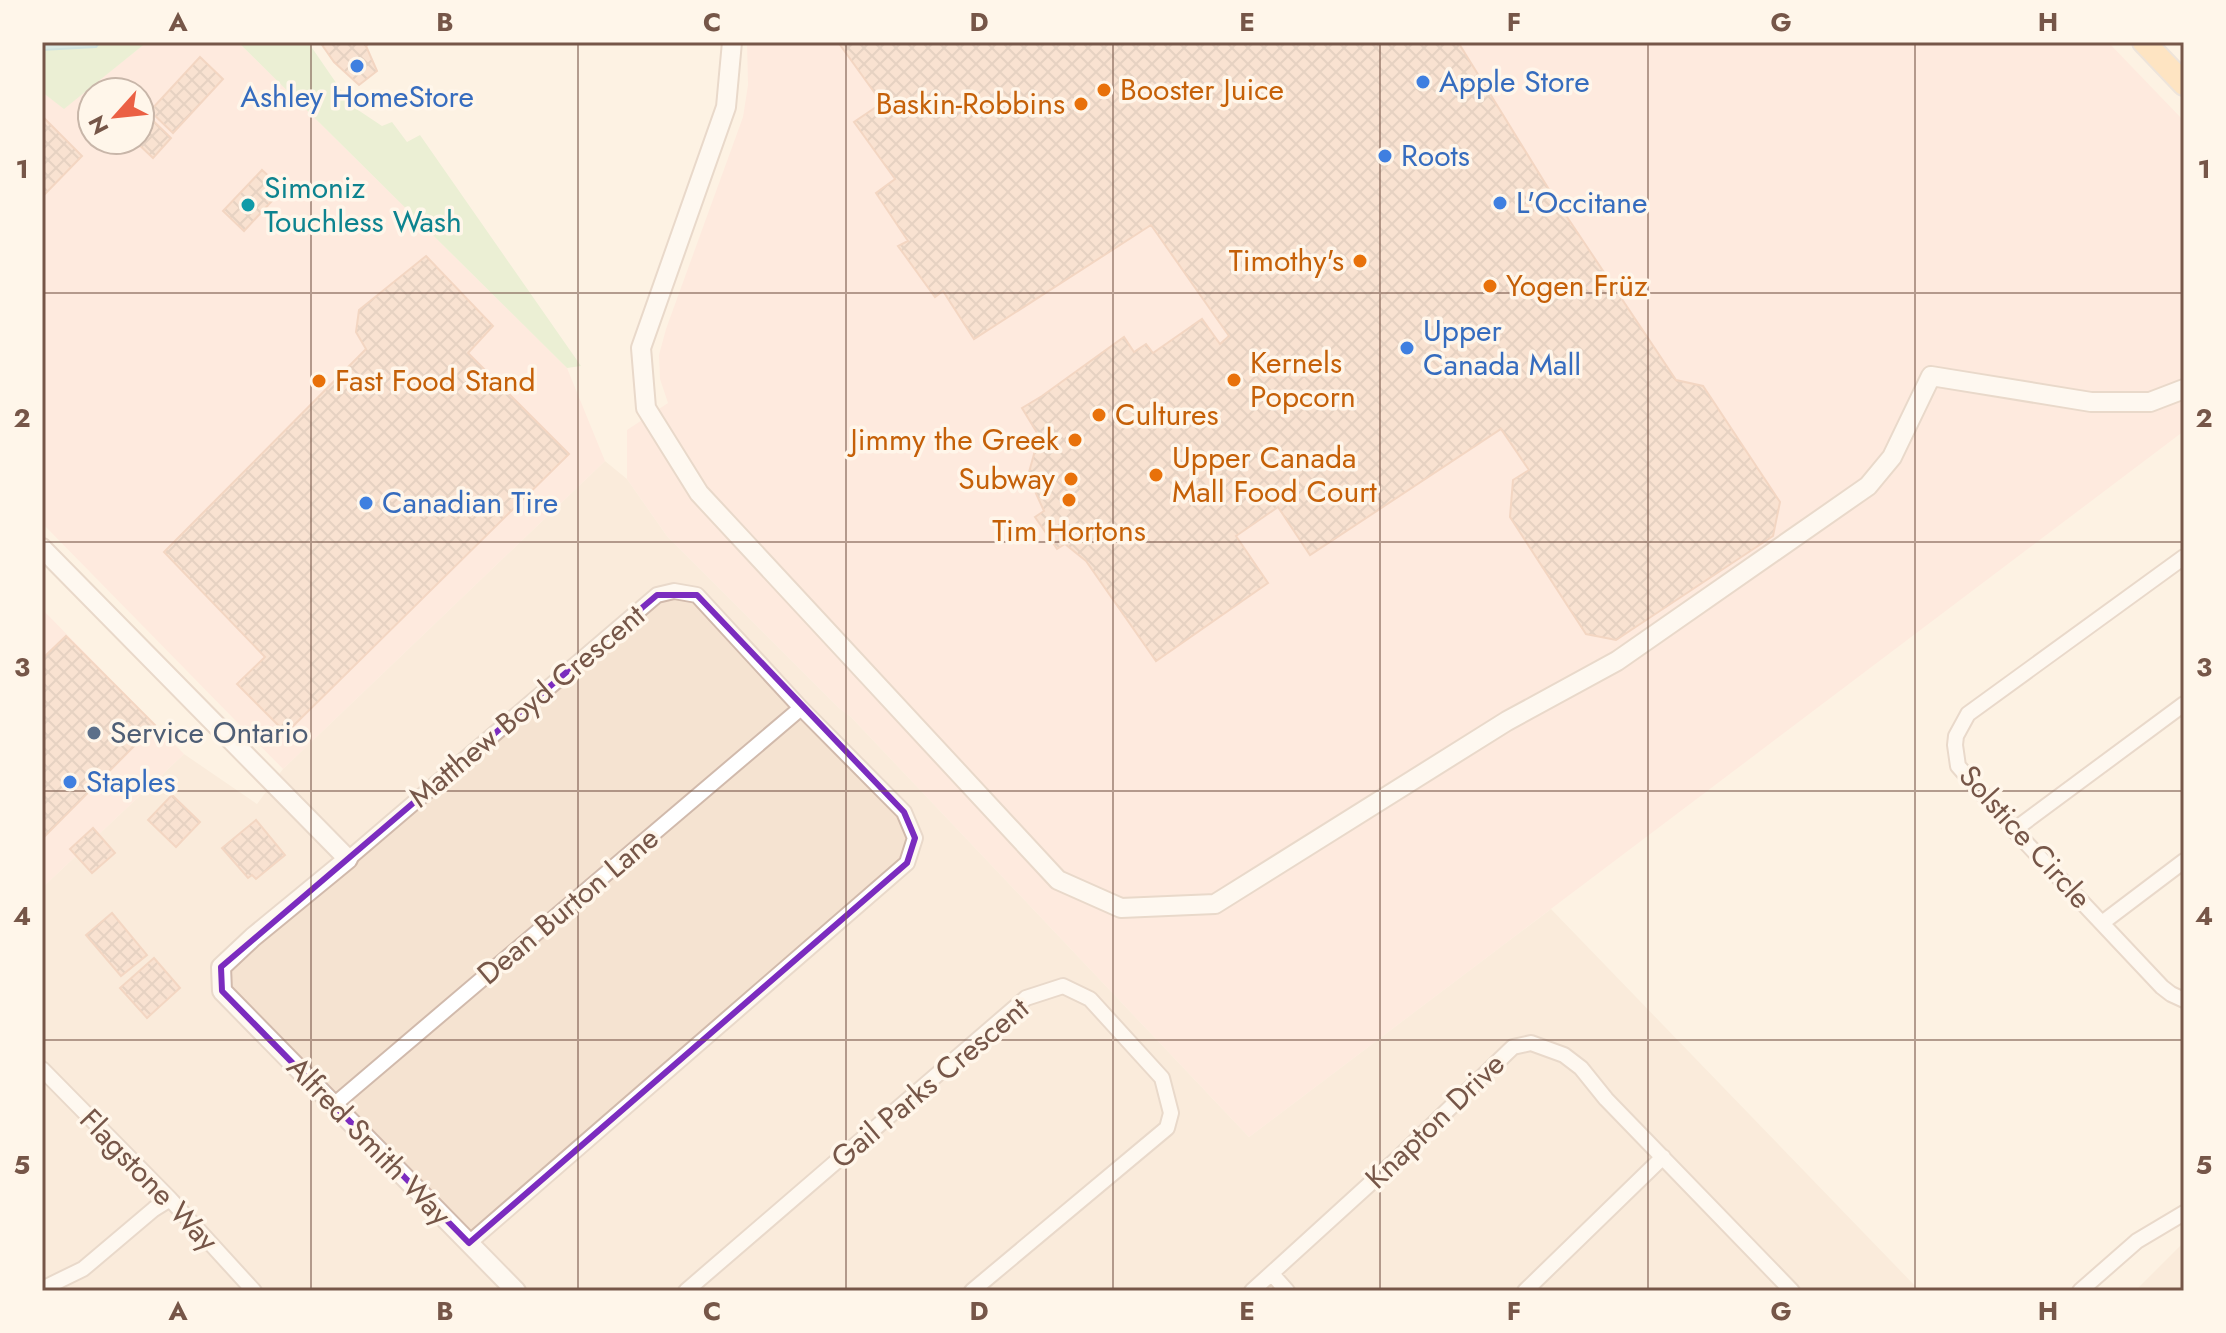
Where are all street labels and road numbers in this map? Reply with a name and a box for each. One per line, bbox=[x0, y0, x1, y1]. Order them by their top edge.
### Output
street label: Matthew Boyd Crescent bbox=[400, 594, 654, 817]
street label: Solstice Circle bbox=[1949, 755, 2102, 918]
street label: Dean Burton Lane bbox=[468, 817, 668, 994]
street label: Gail Parks Crescent bbox=[821, 986, 1039, 1178]
street label: Knapton Drive bbox=[1355, 1043, 1514, 1198]
street label: Alfred Smith Way bbox=[277, 1046, 462, 1235]
street label: Flagstone Way bbox=[70, 1099, 229, 1261]

